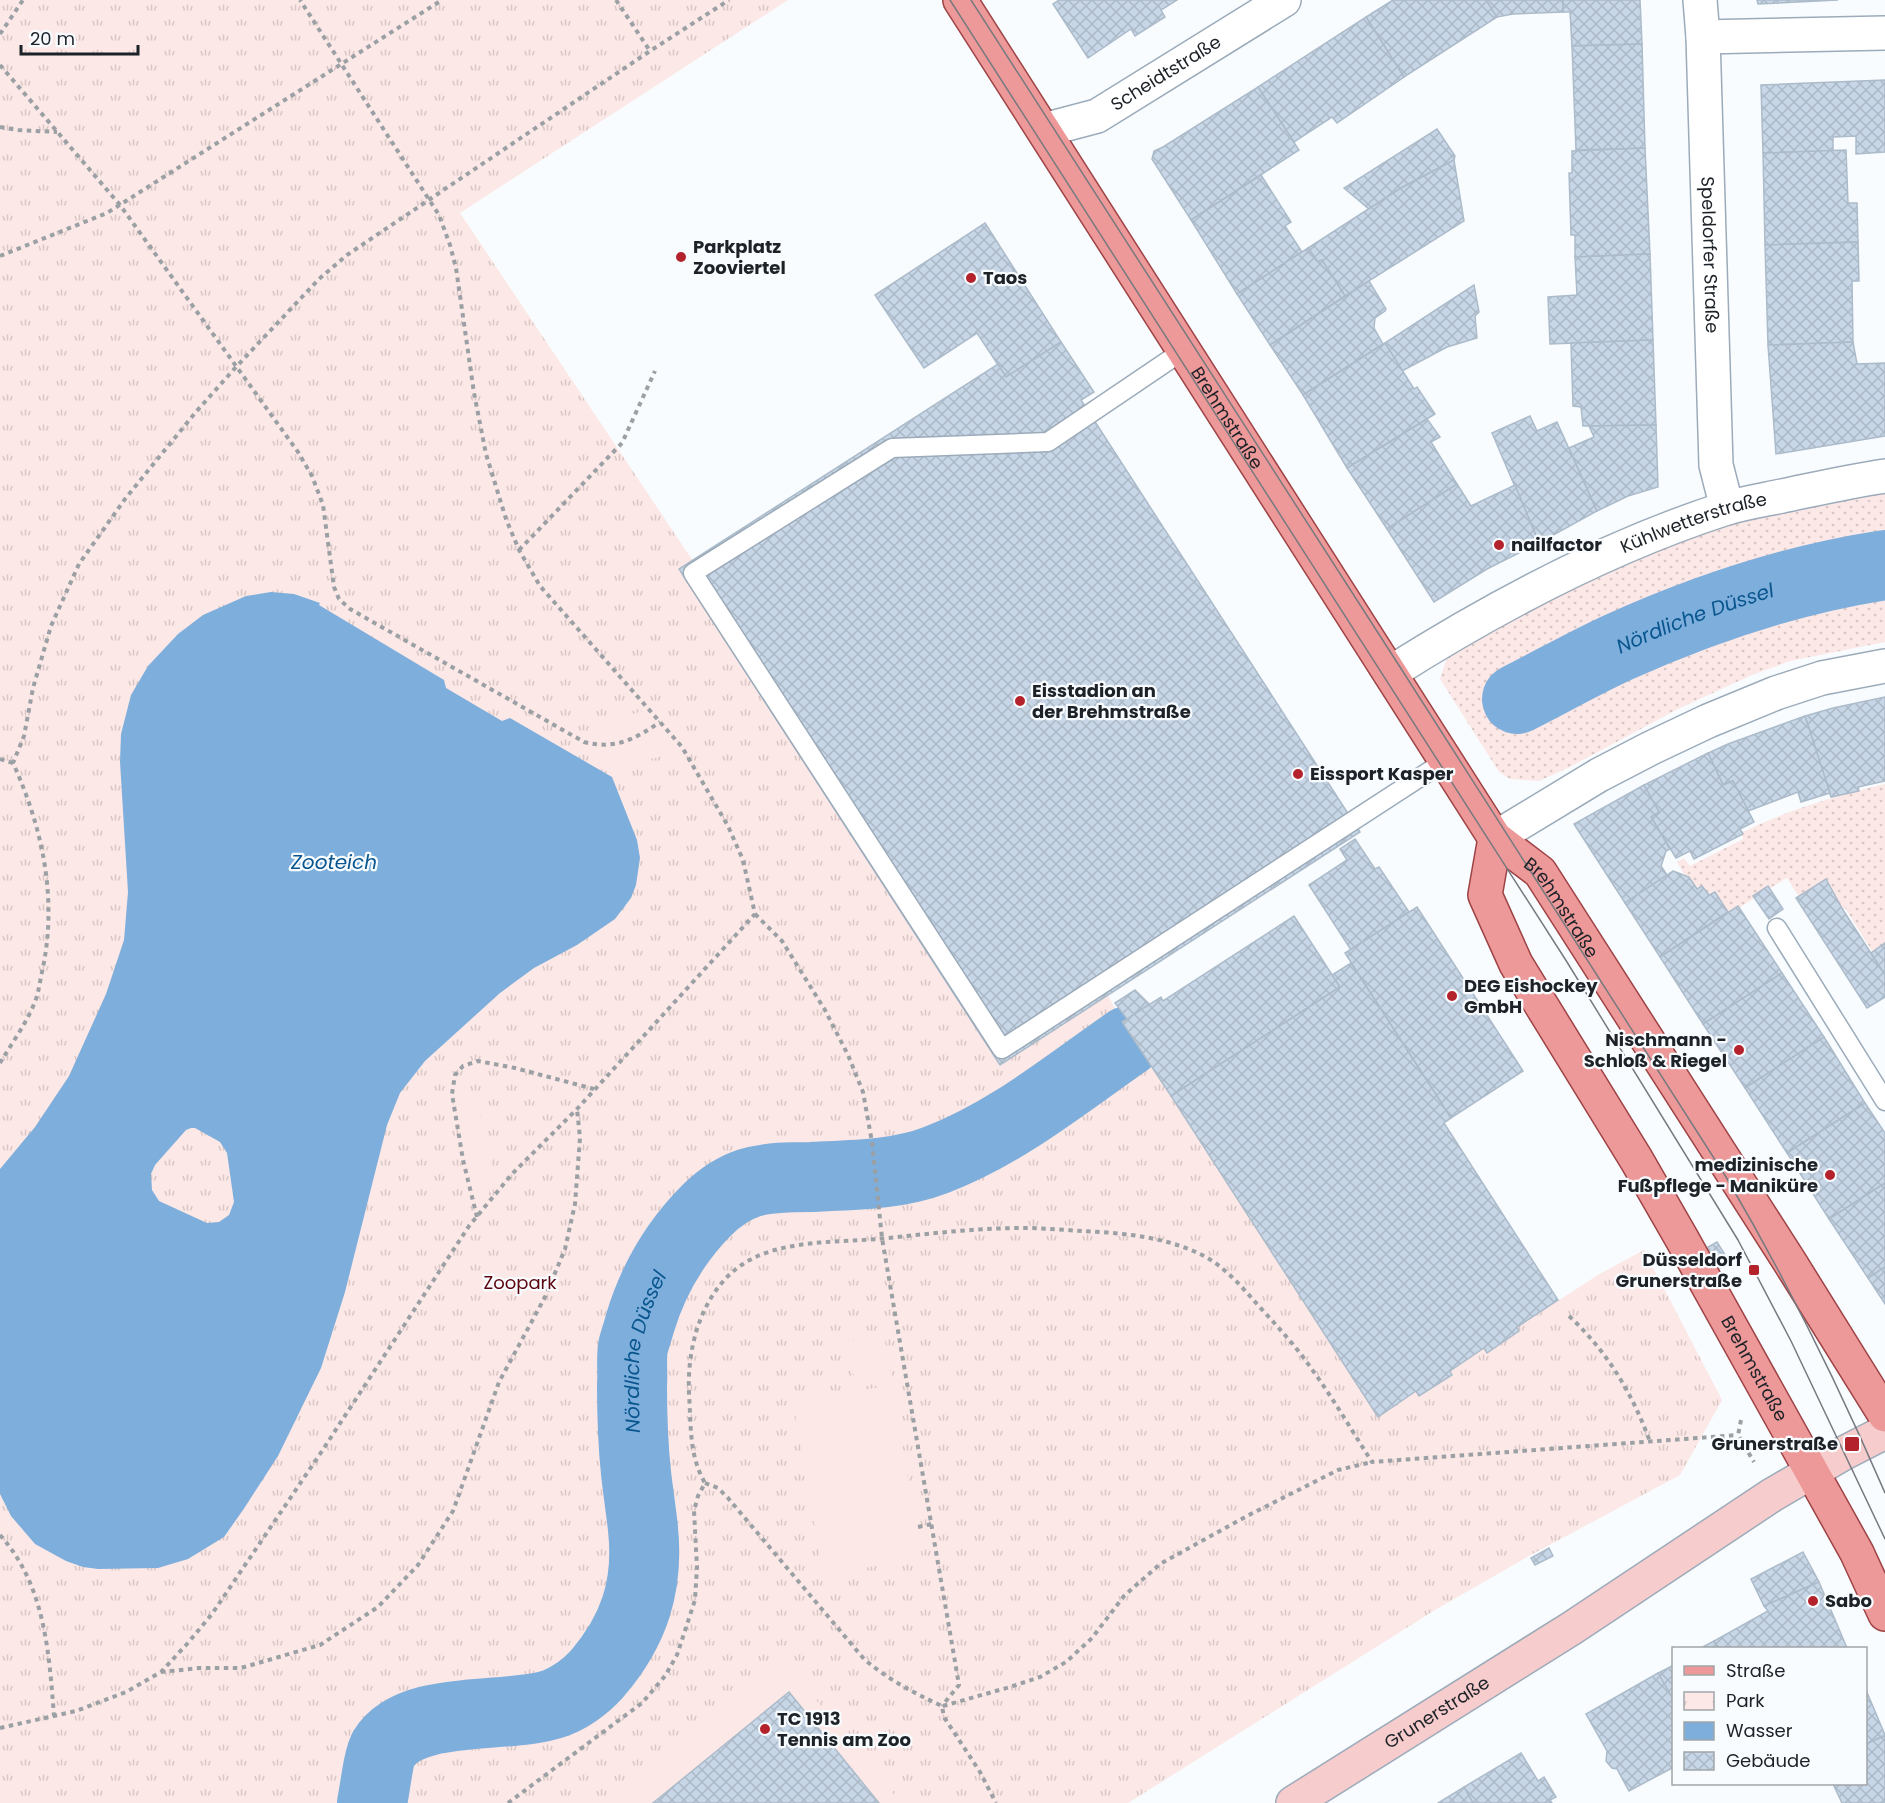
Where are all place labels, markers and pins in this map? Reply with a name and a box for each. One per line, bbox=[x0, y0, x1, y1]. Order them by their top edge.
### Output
place label: Parkplatz Zooviertel bbox=[693, 234, 786, 280]
marker: Parkplatz Zooviertel bbox=[674, 250, 688, 264]
place label: Taos bbox=[983, 265, 1027, 290]
marker: Taos bbox=[964, 271, 978, 285]
place label: nailfactor bbox=[1511, 532, 1602, 557]
marker: nailfactor bbox=[1492, 538, 1506, 552]
place label: Eisstadion an der Brehmstraße bbox=[1032, 678, 1191, 724]
marker: Eisstadion an der Brehmstraße bbox=[1013, 694, 1027, 708]
place label: Eissport Kasper bbox=[1310, 761, 1454, 786]
marker: Eissport Kasper bbox=[1291, 767, 1305, 781]
place label: DEG Eishockey GmbH bbox=[1464, 973, 1598, 1019]
marker: DEG Eishockey GmbH bbox=[1445, 989, 1459, 1003]
place label: Nischmann - Schloß & Riegel bbox=[1584, 1027, 1727, 1073]
marker: Nischmann - Schloß & Riegel bbox=[1732, 1043, 1746, 1057]
place label: medizinische Fußpflege - Maniküre bbox=[1618, 1152, 1818, 1198]
marker: medizinische Fußpflege - Maniküre bbox=[1823, 1168, 1837, 1182]
place label: Düsseldorf Grunerstraße bbox=[1615, 1247, 1743, 1293]
marker: Düsseldorf Grunerstraße bbox=[1747, 1263, 1761, 1277]
place label: Grunerstraße bbox=[1711, 1431, 1838, 1456]
marker: Grunerstraße bbox=[1843, 1435, 1861, 1453]
place label: Sabo bbox=[1825, 1588, 1872, 1613]
marker: Sabo bbox=[1806, 1594, 1820, 1608]
place label: TC 1913 Tennis am Zoo bbox=[777, 1706, 911, 1752]
marker: TC 1913 Tennis am Zoo bbox=[758, 1722, 772, 1736]

